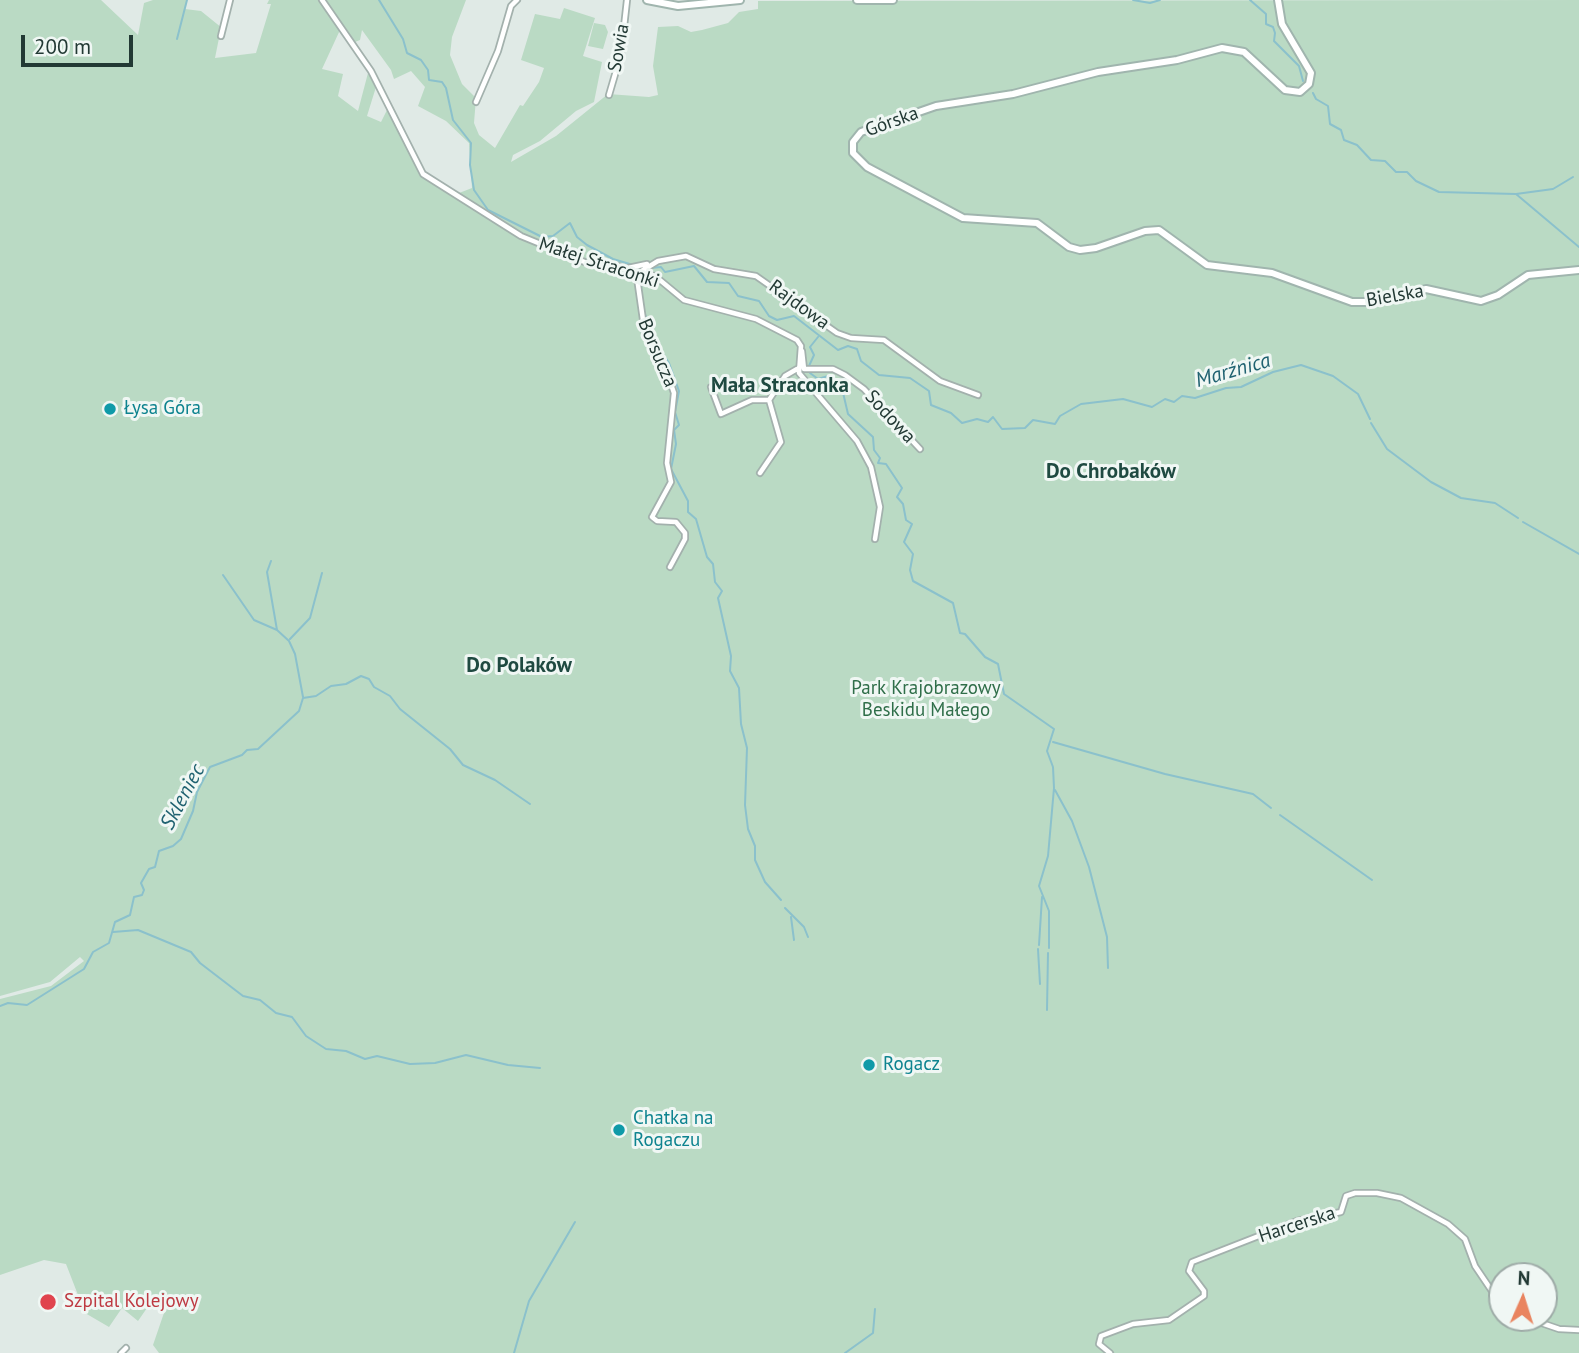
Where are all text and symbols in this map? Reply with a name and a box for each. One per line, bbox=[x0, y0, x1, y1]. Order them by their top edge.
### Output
scale bar bbox=[24, 21, 136, 65]
street label: Sowia bbox=[604, 22, 634, 74]
text: 200 m bbox=[34, 33, 91, 60]
street label: Górska bbox=[862, 102, 922, 142]
street label: Małej Straconki bbox=[536, 233, 662, 293]
street label: Rajdowa bbox=[764, 275, 834, 335]
street label: Bielska bbox=[1365, 280, 1425, 312]
street label: Borsucza bbox=[632, 315, 682, 391]
water label: Marźnica bbox=[1193, 348, 1273, 394]
district label: Mała Straconka bbox=[711, 373, 849, 399]
street label: Sodowa bbox=[860, 386, 920, 448]
place label: Łysa Góra bbox=[124, 398, 201, 420]
marker: Łysa Góra bbox=[102, 401, 118, 417]
district label: Do Chrobaków bbox=[1046, 459, 1176, 485]
district label: Do Polaków bbox=[466, 653, 572, 679]
park label: Park Krajobrazowy Beskidu Małego bbox=[851, 678, 1001, 722]
water label: Skleniec bbox=[155, 760, 211, 834]
place label: Rogacz bbox=[883, 1054, 940, 1076]
marker: Rogacz bbox=[861, 1057, 877, 1073]
place label: Chatka na Rogaczu bbox=[633, 1108, 714, 1152]
marker: Chatka na Rogaczu bbox=[611, 1122, 627, 1138]
street label: Harcerska bbox=[1256, 1202, 1338, 1248]
north arrow bbox=[1488, 1262, 1558, 1332]
text: N bbox=[1517, 1266, 1531, 1290]
place label: Szpital Kolejowy bbox=[64, 1291, 198, 1313]
marker: Szpital Kolejowy bbox=[38, 1292, 58, 1312]

